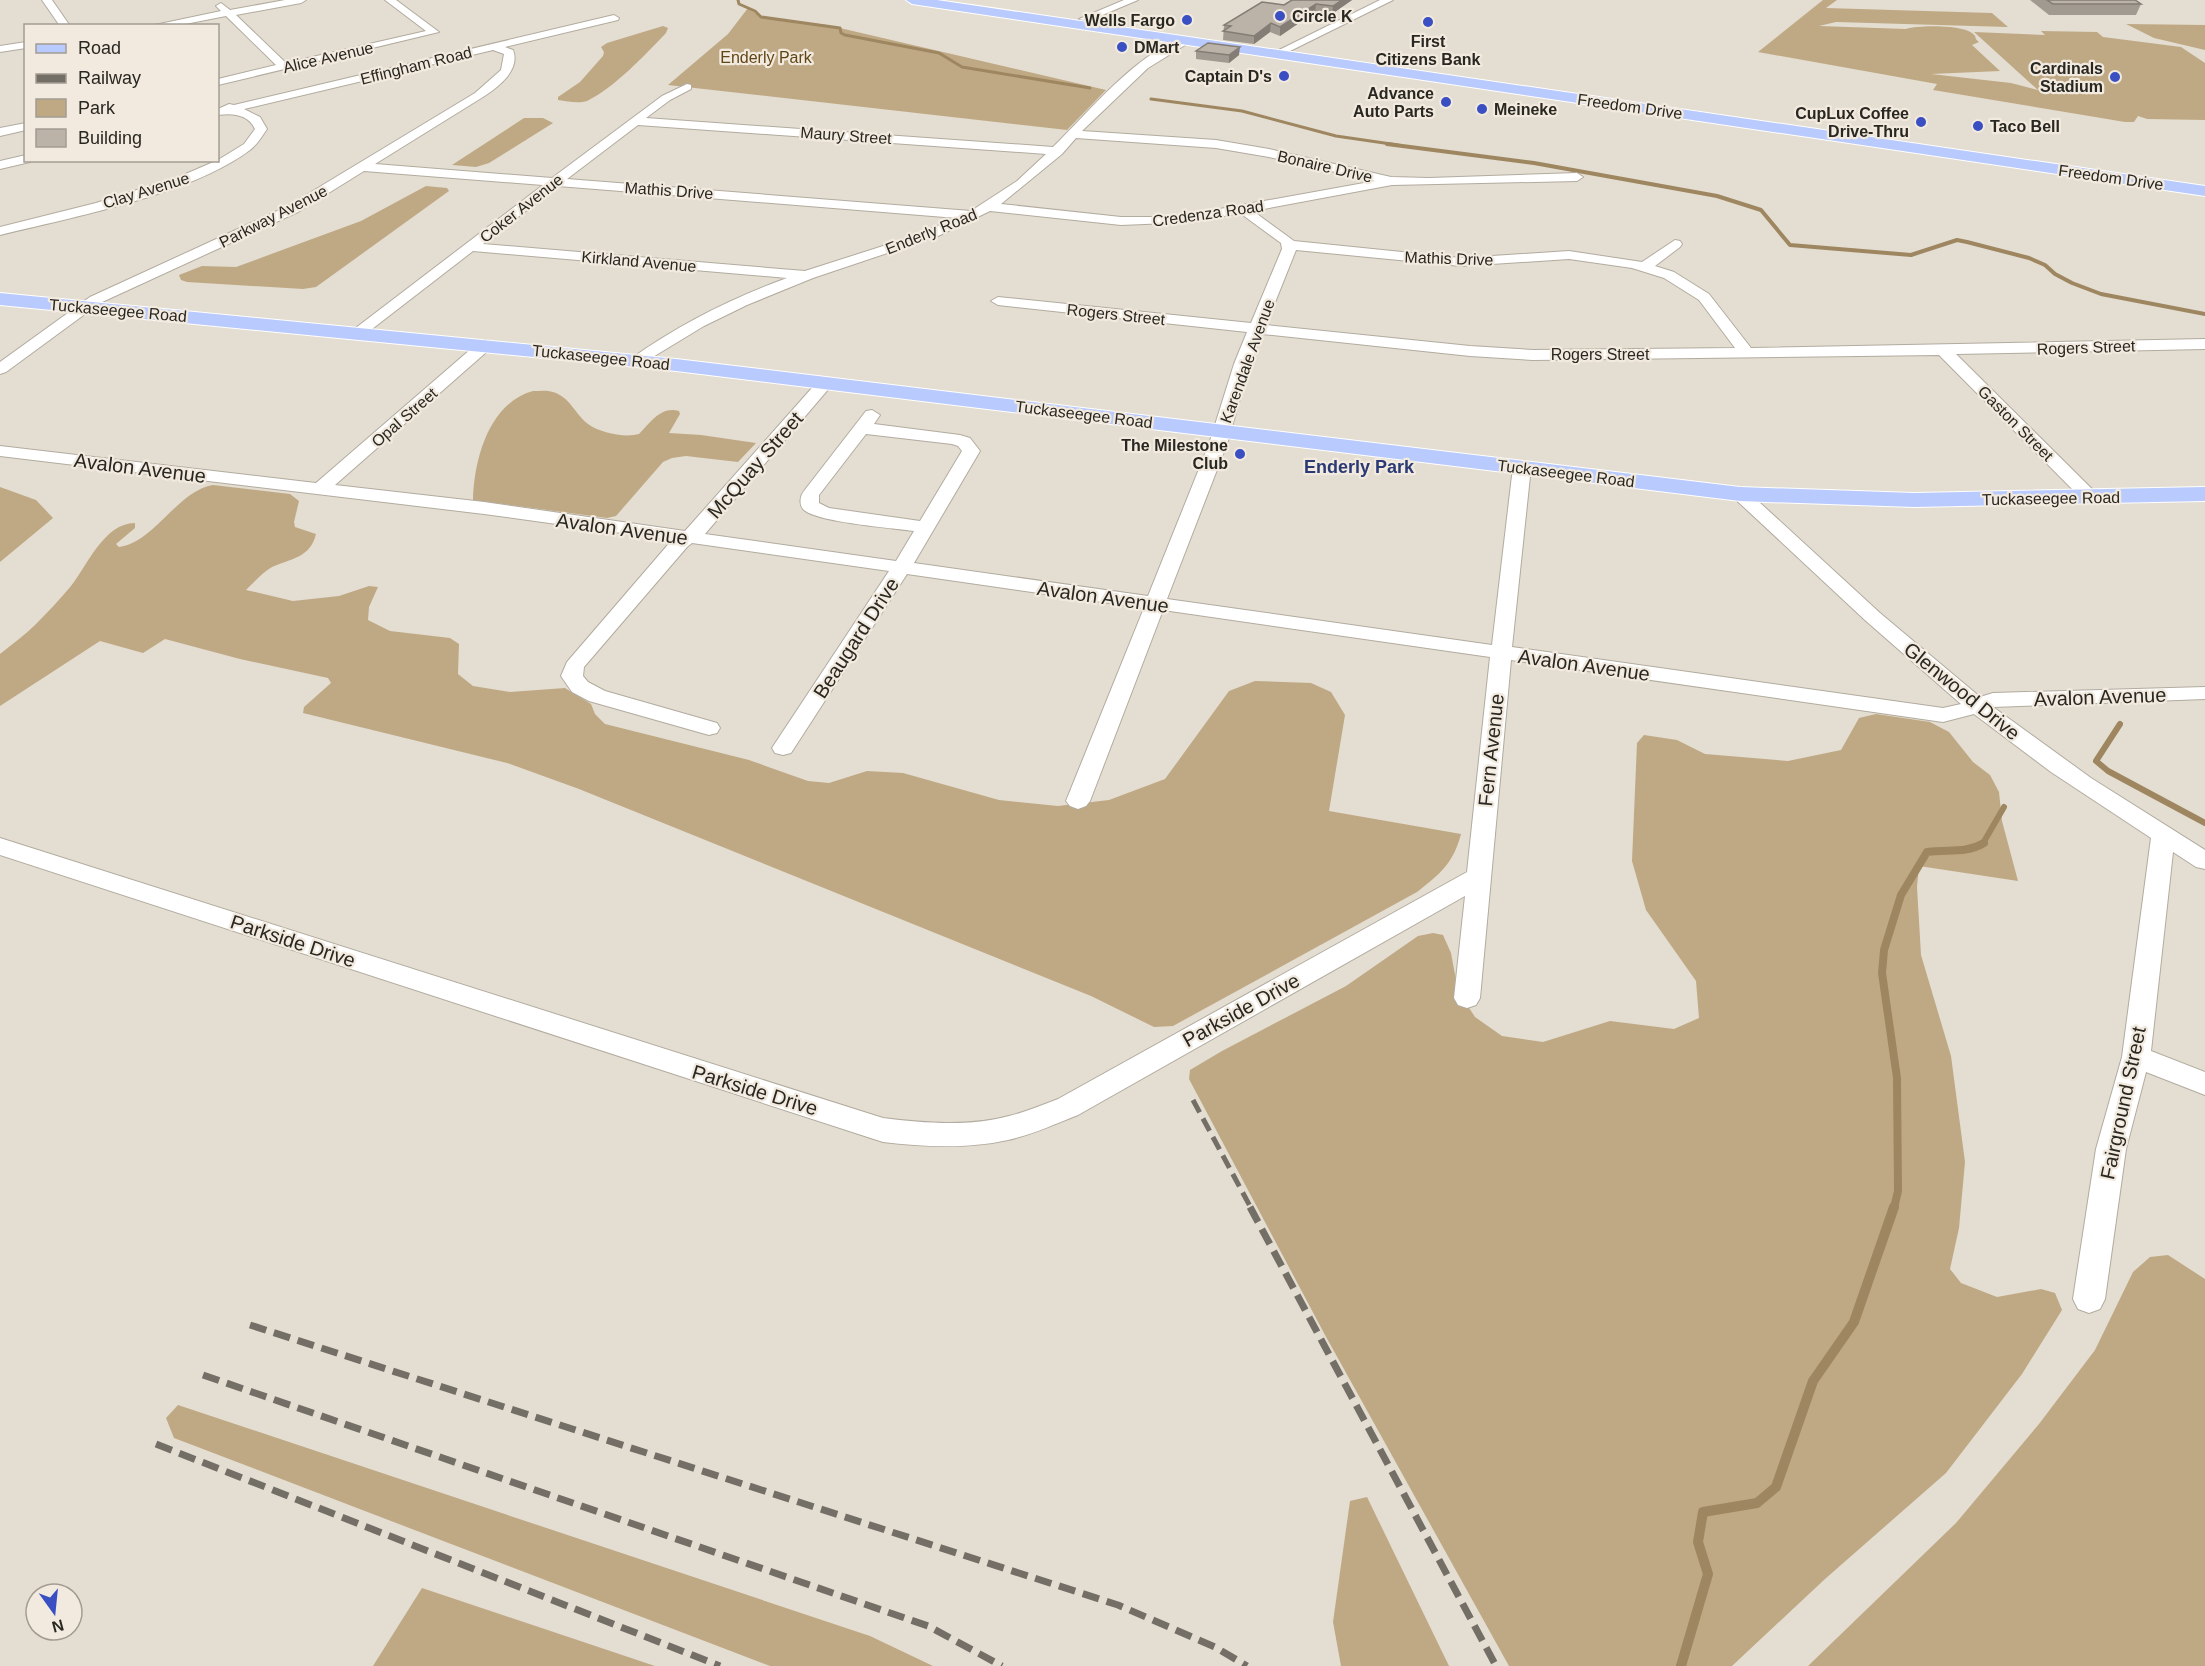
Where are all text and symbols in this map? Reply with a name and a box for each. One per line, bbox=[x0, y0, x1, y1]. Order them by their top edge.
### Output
place label: Circle K bbox=[1292, 8, 1353, 25]
marker: Circle K bbox=[1273, 9, 1287, 23]
place label: Wells Fargo bbox=[1085, 12, 1175, 29]
marker: Wells Fargo bbox=[1180, 13, 1194, 27]
marker: First Citizens Bank bbox=[1421, 15, 1435, 29]
legend bbox=[24, 24, 219, 162]
place label: First Citizens Bank bbox=[1376, 33, 1481, 68]
text: Road bbox=[78, 38, 121, 58]
street label: Alice Avenue bbox=[281, 39, 375, 76]
place label: DMart bbox=[1134, 39, 1180, 56]
marker: DMart bbox=[1115, 40, 1129, 54]
street label: Effingham Road bbox=[359, 43, 474, 88]
park label: Enderly Park bbox=[720, 49, 813, 66]
place label: Cardinals Stadium bbox=[2030, 60, 2103, 95]
text: Railway bbox=[78, 68, 141, 88]
place label: Captain D's bbox=[1185, 68, 1272, 85]
marker: Captain D's bbox=[1277, 69, 1291, 83]
marker: Cardinals Stadium bbox=[2108, 70, 2122, 84]
place label: Advance Auto Parts bbox=[1353, 85, 1434, 120]
street label: Freedom Drive bbox=[1576, 91, 1684, 122]
marker: Advance Auto Parts bbox=[1439, 95, 1453, 109]
text: Park bbox=[78, 98, 116, 118]
place label: Meineke bbox=[1494, 101, 1557, 118]
marker: Meineke bbox=[1475, 102, 1489, 116]
place label: CupLux Coffee Drive-Thru bbox=[1795, 105, 1909, 140]
marker: CupLux Coffee Drive-Thru bbox=[1914, 115, 1928, 129]
place label: Taco Bell bbox=[1990, 118, 2060, 135]
marker: Taco Bell bbox=[1971, 119, 1985, 133]
street label: Maury Street bbox=[800, 124, 893, 147]
text: Building bbox=[78, 128, 142, 148]
street label: Bonaire Drive bbox=[1276, 147, 1374, 186]
street label: Freedom Drive bbox=[2057, 162, 2165, 193]
street label: Clay Avenue bbox=[101, 169, 192, 212]
street label: Coker Avenue bbox=[477, 171, 566, 246]
street label: Mathis Drive bbox=[624, 179, 714, 202]
street label: Parkway Avenue bbox=[216, 182, 330, 251]
street label: Credenza Road bbox=[1151, 197, 1265, 230]
street label: Enderly Road bbox=[883, 205, 979, 258]
street label: Kirkland Avenue bbox=[581, 248, 697, 275]
street label: Mathis Drive bbox=[1404, 248, 1494, 269]
street label: Tuckaseegee Road bbox=[48, 296, 188, 325]
street label: Karendale Avenue bbox=[1217, 297, 1278, 425]
street label: Rogers Street bbox=[1066, 301, 1166, 328]
street label: Rogers Street bbox=[2036, 337, 2136, 358]
street label: Tuckaseegee Road bbox=[531, 342, 671, 373]
street label: Rogers Street bbox=[1551, 346, 1650, 363]
street label: Gaston Street bbox=[1975, 382, 2057, 465]
street label: Opal Street bbox=[368, 384, 441, 450]
street label: Tuckaseegee Road bbox=[1014, 398, 1154, 431]
street label: McQuay Street bbox=[703, 407, 807, 523]
place label: The Milestone Club bbox=[1121, 437, 1228, 472]
marker: The Milestone Club bbox=[1233, 447, 1247, 461]
street label: Avalon Avenue bbox=[73, 449, 207, 487]
district label: Enderly Park bbox=[1304, 457, 1415, 477]
street label: Tuckaseegee Road bbox=[1496, 457, 1636, 490]
street label: Tuckaseegee Road bbox=[1982, 489, 2120, 508]
street label: Avalon Avenue bbox=[555, 509, 689, 549]
street label: Beaugard Drive bbox=[809, 574, 903, 702]
street label: Avalon Avenue bbox=[1036, 577, 1170, 617]
street label: Glenwood Drive bbox=[1900, 638, 2024, 744]
street label: Avalon Avenue bbox=[1517, 645, 1651, 685]
street label: Avalon Avenue bbox=[2033, 684, 2167, 710]
street label: Fern Avenue bbox=[1474, 693, 1508, 807]
street label: Parkside Drive bbox=[228, 910, 358, 972]
street label: Parkside Drive bbox=[1179, 969, 1303, 1051]
street label: Fairground Street bbox=[2096, 1024, 2150, 1181]
street label: Parkside Drive bbox=[690, 1060, 820, 1120]
north arrow bbox=[24, 1582, 84, 1642]
text: N bbox=[50, 1616, 66, 1636]

